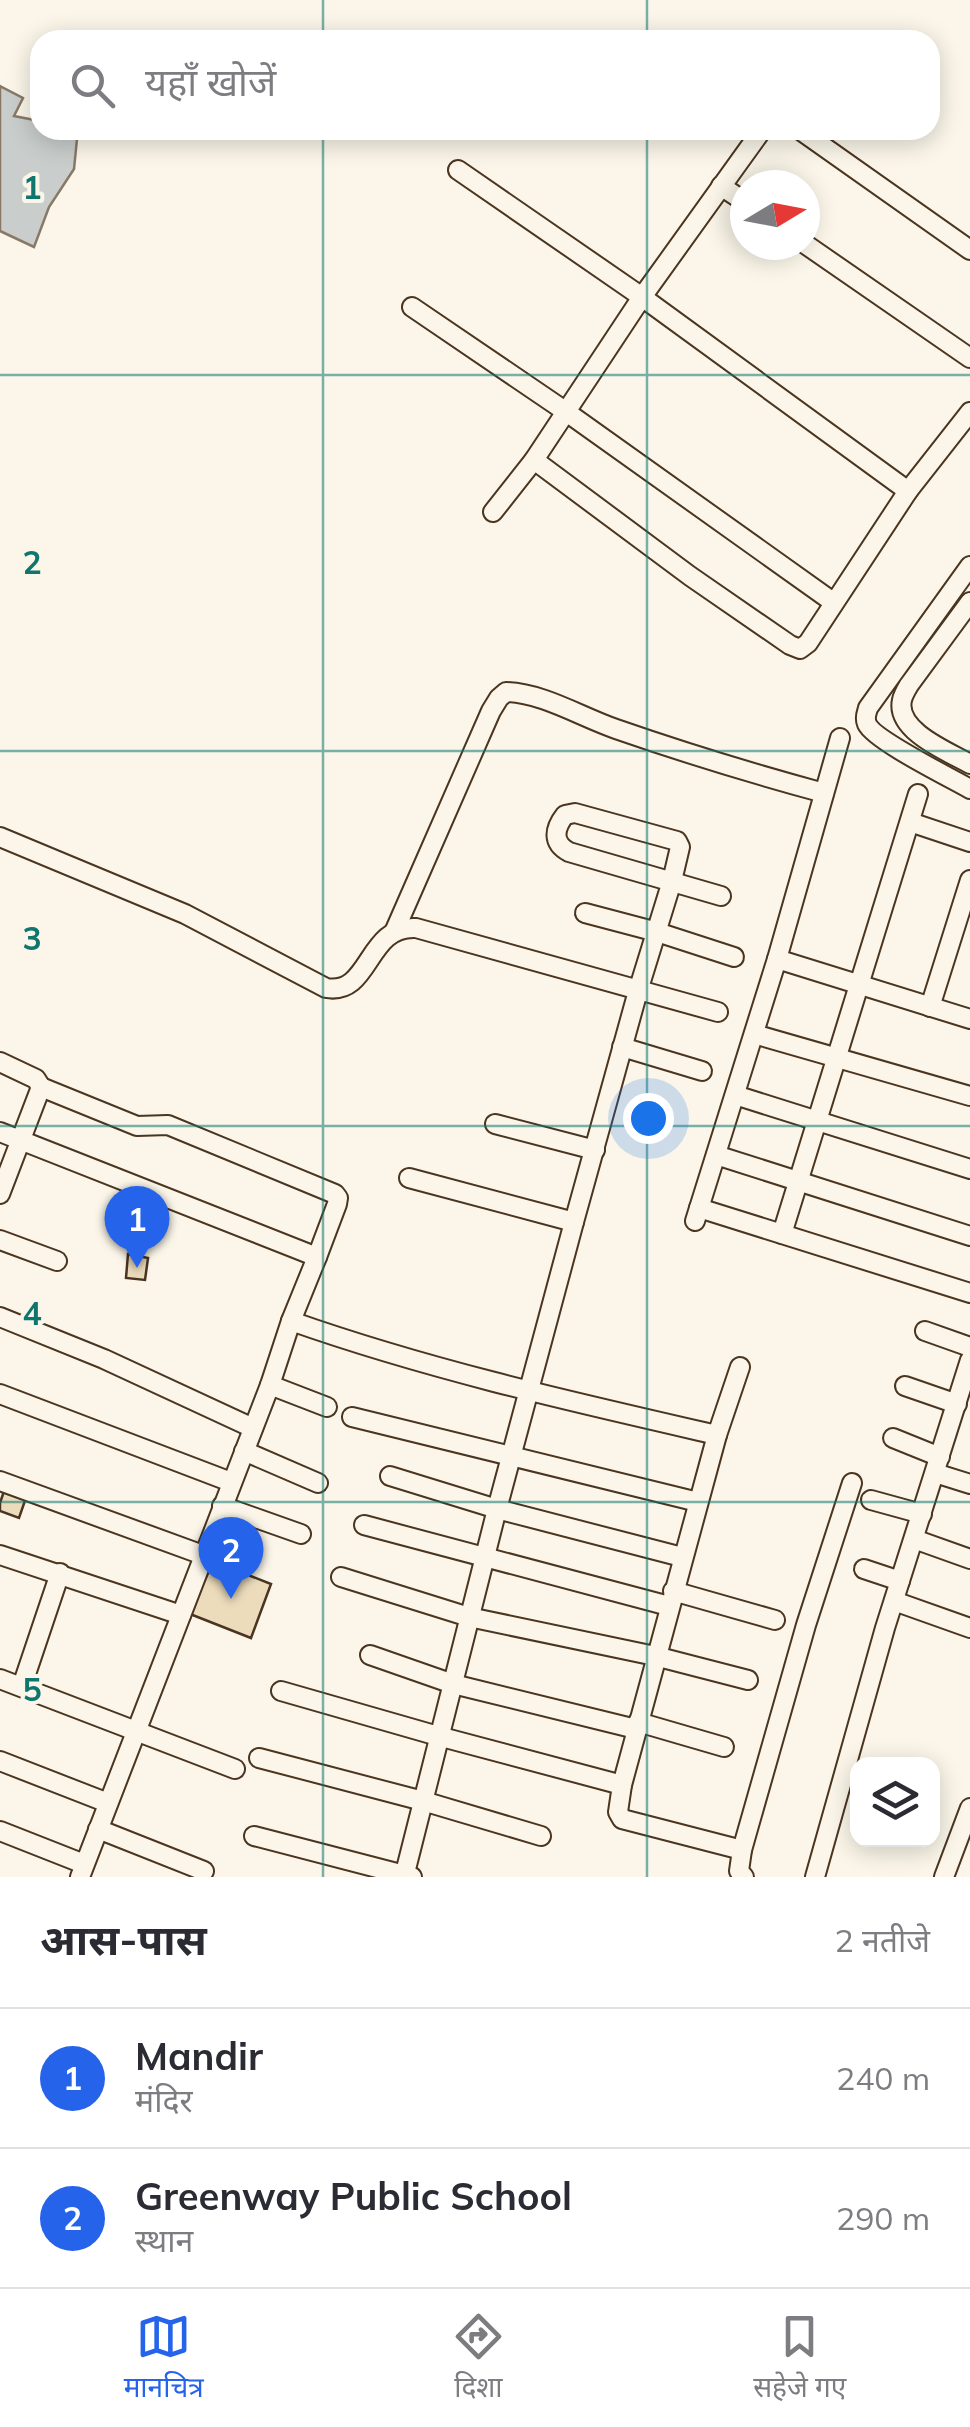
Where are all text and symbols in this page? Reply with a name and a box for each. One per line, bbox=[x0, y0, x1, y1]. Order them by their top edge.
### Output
search box bbox=[30, 30, 940, 140]
icon: search bbox=[65, 58, 120, 113]
text: यहाँ खोजें bbox=[145, 58, 276, 106]
text: 1 bbox=[22, 167, 42, 207]
north arrow bbox=[730, 170, 820, 260]
text: 2 bbox=[22, 542, 42, 582]
text: 3 bbox=[22, 918, 42, 958]
your location bbox=[623, 1093, 674, 1144]
pin: 1 bbox=[104, 1186, 170, 1268]
text: 4 bbox=[22, 1293, 42, 1333]
pin: 2 bbox=[198, 1516, 264, 1599]
text: 5 bbox=[22, 1669, 42, 1709]
map controls bbox=[850, 1757, 940, 1847]
button: layers bbox=[850, 1757, 940, 1847]
text: आस-पास bbox=[40, 1913, 207, 1966]
text: 2 नतीजे bbox=[834, 1920, 930, 1960]
text: Mandir bbox=[135, 2032, 263, 2080]
text: 1 bbox=[63, 2058, 82, 2098]
text: 240 m bbox=[836, 2058, 930, 2098]
text: मंदिर bbox=[135, 2080, 193, 2120]
text: Greenway Public School bbox=[135, 2172, 572, 2220]
text: 2 bbox=[63, 2198, 82, 2238]
text: 290 m bbox=[836, 2198, 930, 2238]
text: स्थान bbox=[135, 2220, 193, 2260]
tab: मानचित्र bbox=[124, 2309, 204, 2408]
tab: दिशा bbox=[451, 2309, 506, 2408]
tab: सहेजे गए bbox=[753, 2309, 846, 2408]

